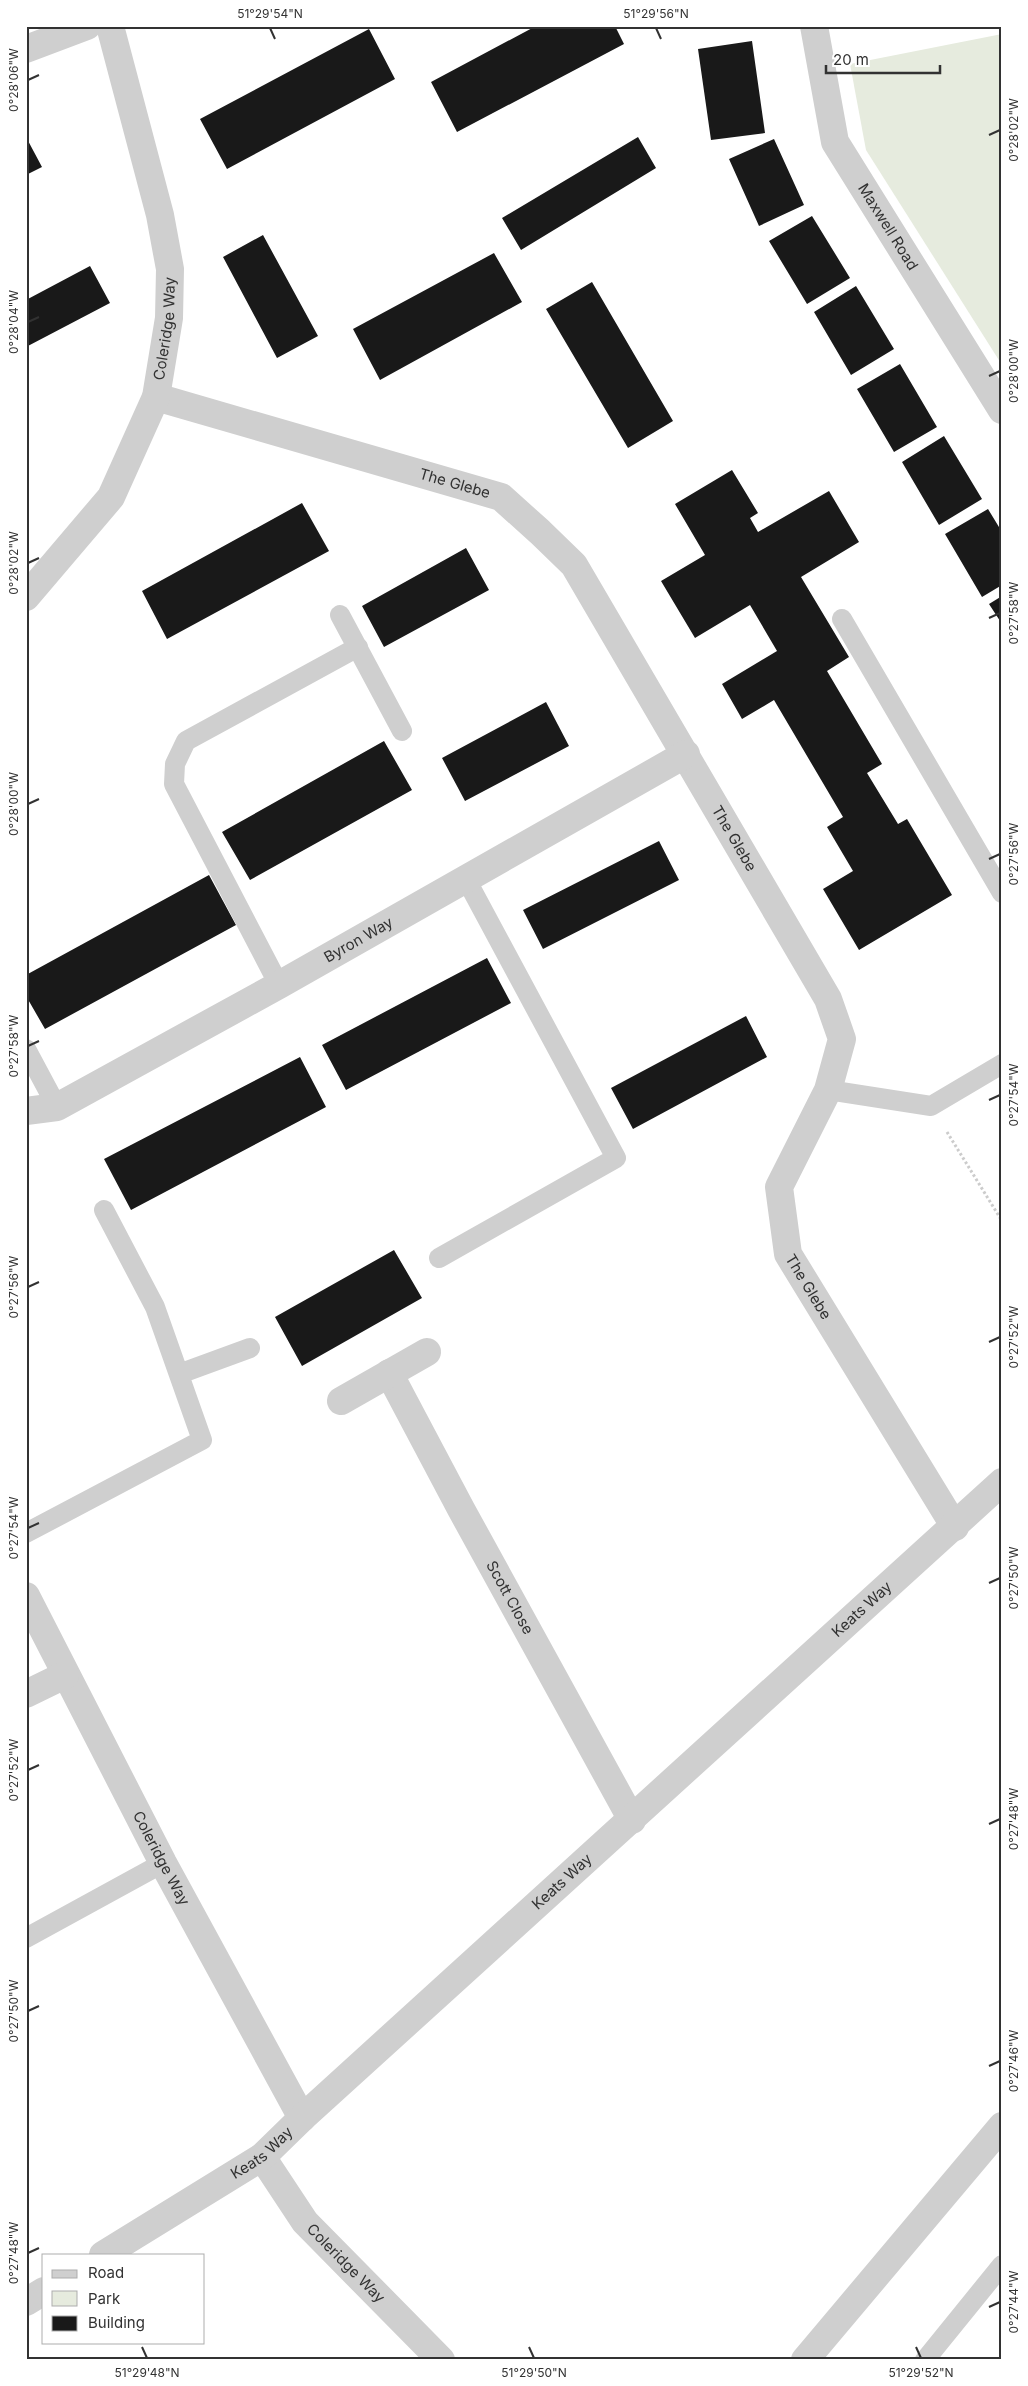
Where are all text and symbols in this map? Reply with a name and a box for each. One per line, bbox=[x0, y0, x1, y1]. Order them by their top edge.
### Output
text: 51°29'54"N bbox=[237, 6, 303, 21]
text: 51°29'56"N bbox=[623, 6, 689, 21]
scale bar bbox=[826, 42, 939, 74]
text: 0°28'06"W bbox=[6, 48, 21, 112]
text: 20 m bbox=[833, 50, 869, 69]
text: 0°28'02"W bbox=[1006, 98, 1021, 162]
street label: Maxwell Road bbox=[854, 180, 923, 274]
street label: Coleridge Way bbox=[149, 276, 179, 382]
text: 0°28'04"W bbox=[6, 290, 21, 354]
text: 0°28'00"W bbox=[1006, 339, 1021, 403]
street label: The Glebe bbox=[417, 464, 493, 502]
text: 0°28'02"W bbox=[6, 531, 21, 595]
text: 0°27'58"W bbox=[1006, 581, 1021, 644]
text: 0°28'00"W bbox=[6, 772, 21, 836]
street label: The Glebe bbox=[708, 802, 761, 875]
text: 0°27'56"W bbox=[1006, 822, 1021, 885]
street label: Byron Way bbox=[320, 912, 397, 967]
text: 0°27'58"W bbox=[6, 1014, 21, 1077]
text: 0°27'54"W bbox=[1006, 1063, 1021, 1127]
street label: The Glebe bbox=[781, 1251, 836, 1323]
text: 0°27'56"W bbox=[6, 1255, 21, 1318]
text: 0°27'52"W bbox=[1006, 1305, 1021, 1368]
text: 0°27'54"W bbox=[6, 1496, 21, 1560]
text: 0°27'50"W bbox=[1006, 1546, 1021, 1610]
street label: Scott Close bbox=[482, 1557, 538, 1638]
street label: Keats Way bbox=[828, 1577, 896, 1641]
text: 0°27'52"W bbox=[6, 1738, 21, 1801]
text: 0°27'48"W bbox=[1006, 1788, 1021, 1850]
street label: Coleridge Way bbox=[129, 1808, 194, 1909]
street label: Keats Way bbox=[528, 1849, 596, 1913]
text: 0°27'50"W bbox=[6, 1979, 21, 2043]
text: 0°27'46"W bbox=[1006, 2030, 1021, 2092]
street label: Keats Way bbox=[227, 2122, 297, 2183]
street label: Coleridge Way bbox=[303, 2219, 390, 2307]
text: 0°27'48"W bbox=[6, 2222, 21, 2284]
legend bbox=[42, 2254, 205, 2344]
text: Road bbox=[88, 2263, 124, 2282]
text: 0°27'44"W bbox=[1006, 2270, 1021, 2333]
text: Park bbox=[88, 2289, 121, 2308]
text: Building bbox=[88, 2313, 145, 2332]
text: 51°29'48"N bbox=[114, 2365, 180, 2380]
text: 51°29'50"N bbox=[501, 2365, 567, 2380]
text: 51°29'52"N bbox=[888, 2365, 954, 2380]

